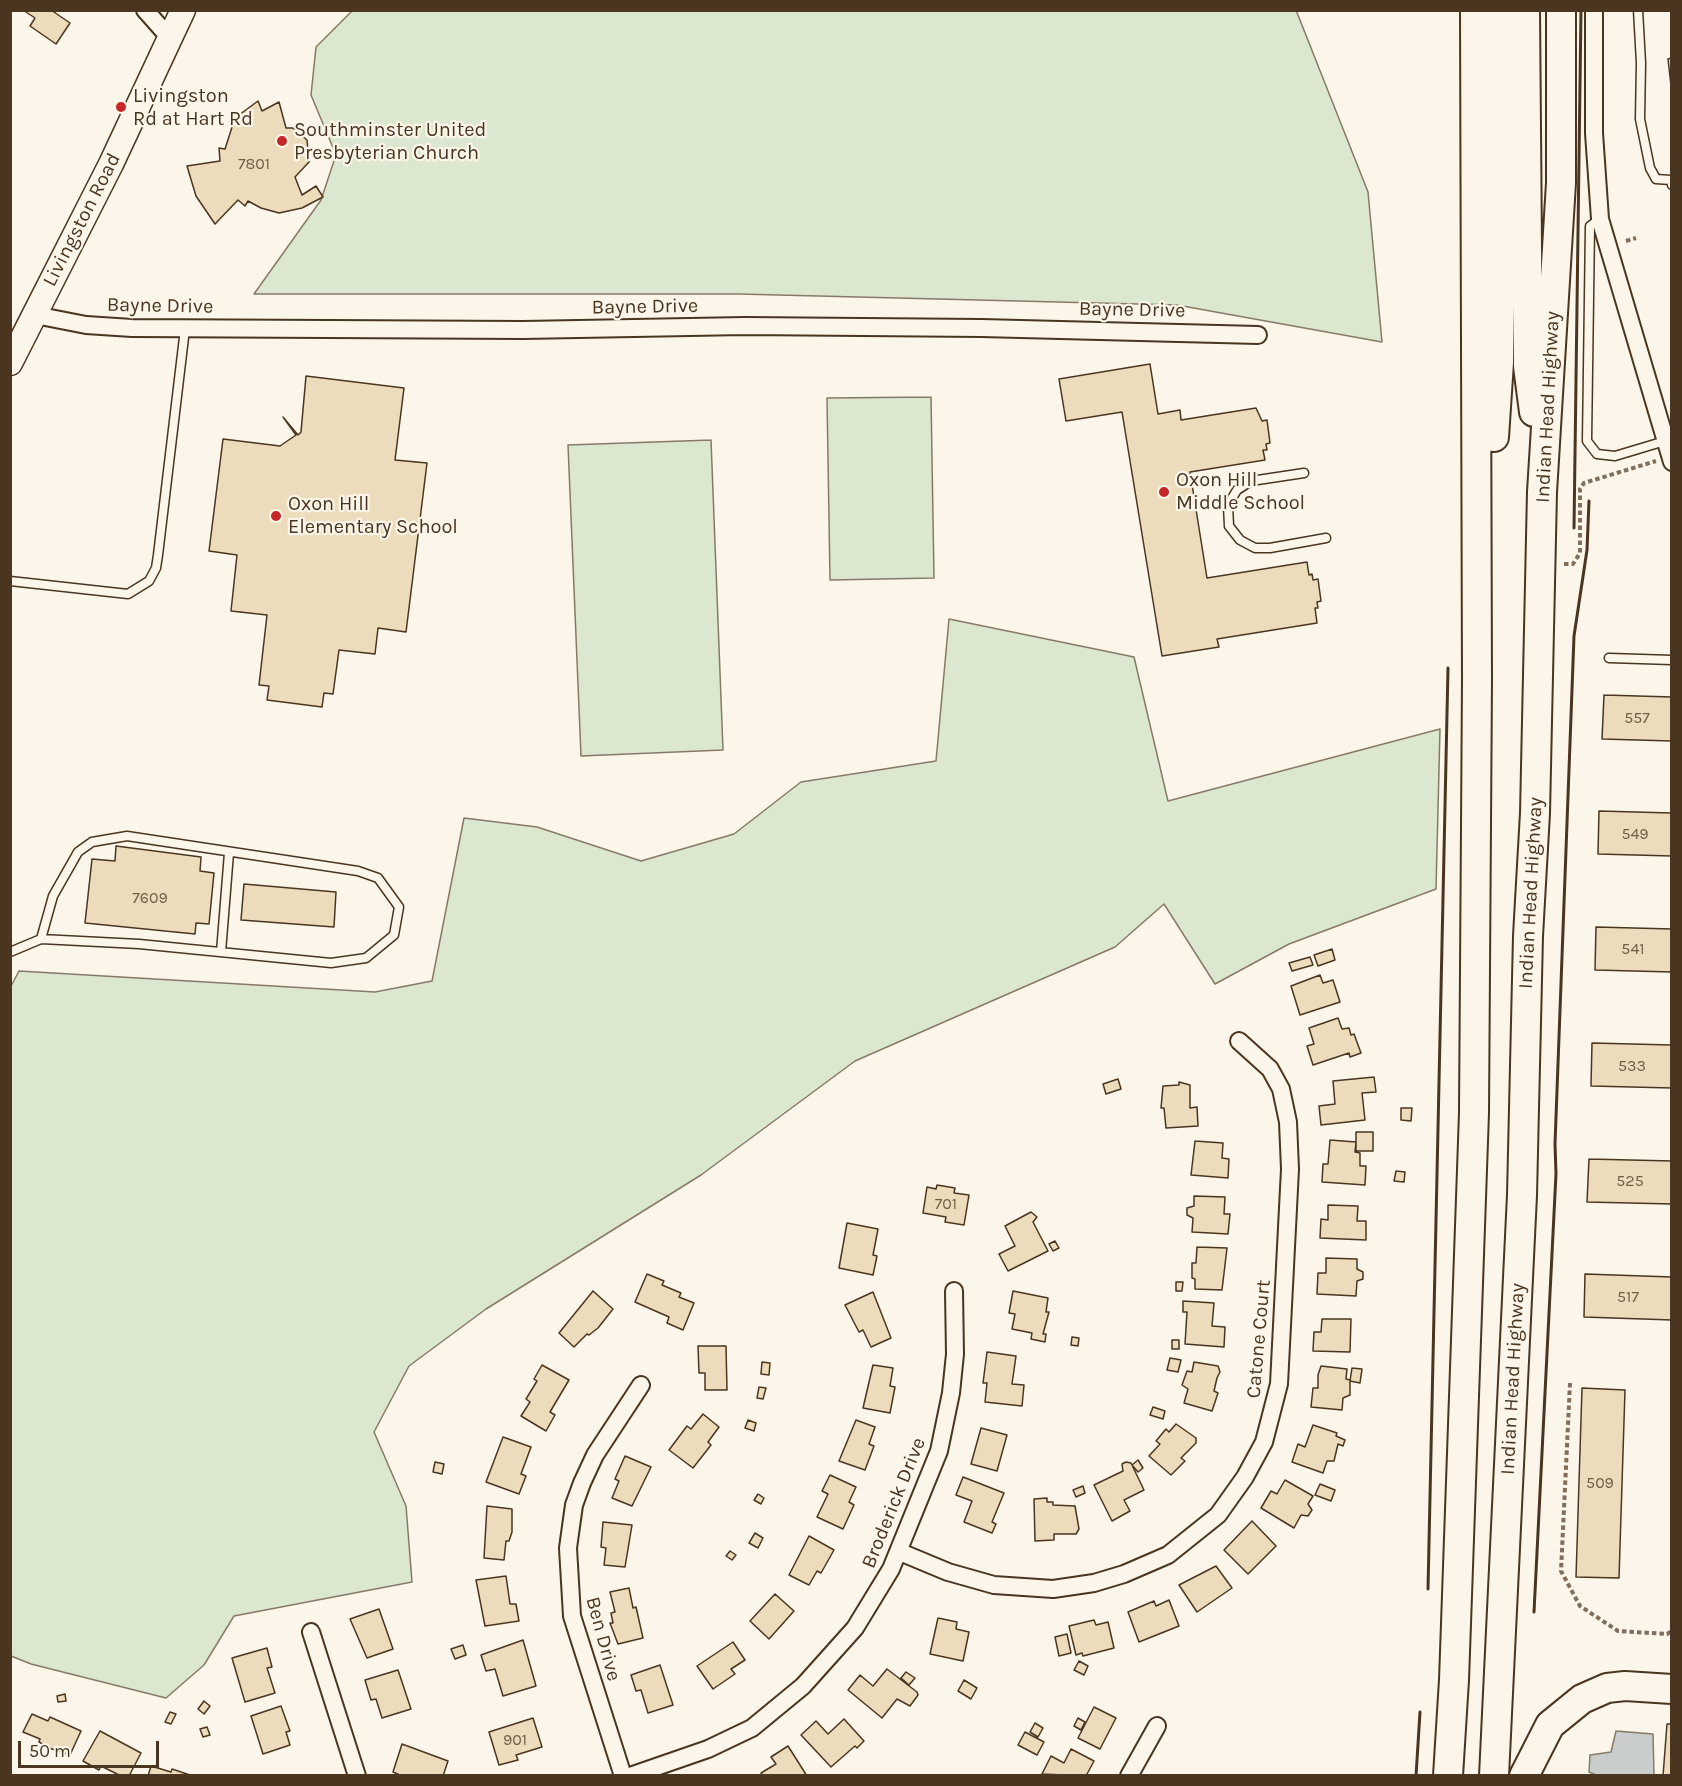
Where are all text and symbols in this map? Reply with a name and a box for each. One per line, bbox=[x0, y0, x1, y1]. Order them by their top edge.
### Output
place label: Livingston Rd at Hart Rd bbox=[133, 84, 253, 131]
marker: Livingston Rd at Hart Rd bbox=[114, 100, 128, 114]
place label: Southminster United Presbyterian Church bbox=[294, 118, 486, 165]
marker: Southminster United Presbyterian Church bbox=[275, 134, 289, 148]
street label: Livingston Road bbox=[38, 149, 126, 291]
house number: 7801 bbox=[238, 154, 270, 174]
street label: Bayne Drive bbox=[107, 293, 213, 319]
street label: Bayne Drive bbox=[592, 294, 698, 320]
street label: Bayne Drive bbox=[1079, 297, 1185, 323]
street label: Indian Head Highway bbox=[1531, 310, 1565, 504]
place label: Oxon Hill Middle School bbox=[1176, 468, 1305, 515]
marker: Oxon Hill Middle School bbox=[1157, 485, 1171, 499]
place label: Oxon Hill Elementary School bbox=[288, 492, 458, 539]
marker: Oxon Hill Elementary School bbox=[269, 509, 283, 523]
house number: 557 bbox=[1624, 708, 1650, 728]
street label: Indian Head Highway bbox=[1514, 796, 1548, 990]
house number: 549 bbox=[1621, 824, 1649, 844]
house number: 7609 bbox=[132, 888, 168, 908]
house number: 541 bbox=[1621, 939, 1645, 959]
house number: 533 bbox=[1618, 1056, 1646, 1076]
house number: 525 bbox=[1616, 1171, 1644, 1191]
house number: 701 bbox=[935, 1194, 957, 1214]
street label: Catone Court bbox=[1242, 1279, 1276, 1399]
street label: Indian Head Highway bbox=[1496, 1282, 1530, 1476]
house number: 517 bbox=[1617, 1287, 1639, 1307]
street label: Broderick Drive bbox=[857, 1434, 931, 1572]
house number: 509 bbox=[1586, 1473, 1614, 1493]
street label: Ben Drive bbox=[580, 1594, 626, 1684]
scale bar bbox=[21, 1729, 162, 1767]
house number: 901 bbox=[503, 1730, 527, 1750]
text: 50 m bbox=[29, 1740, 71, 1762]

